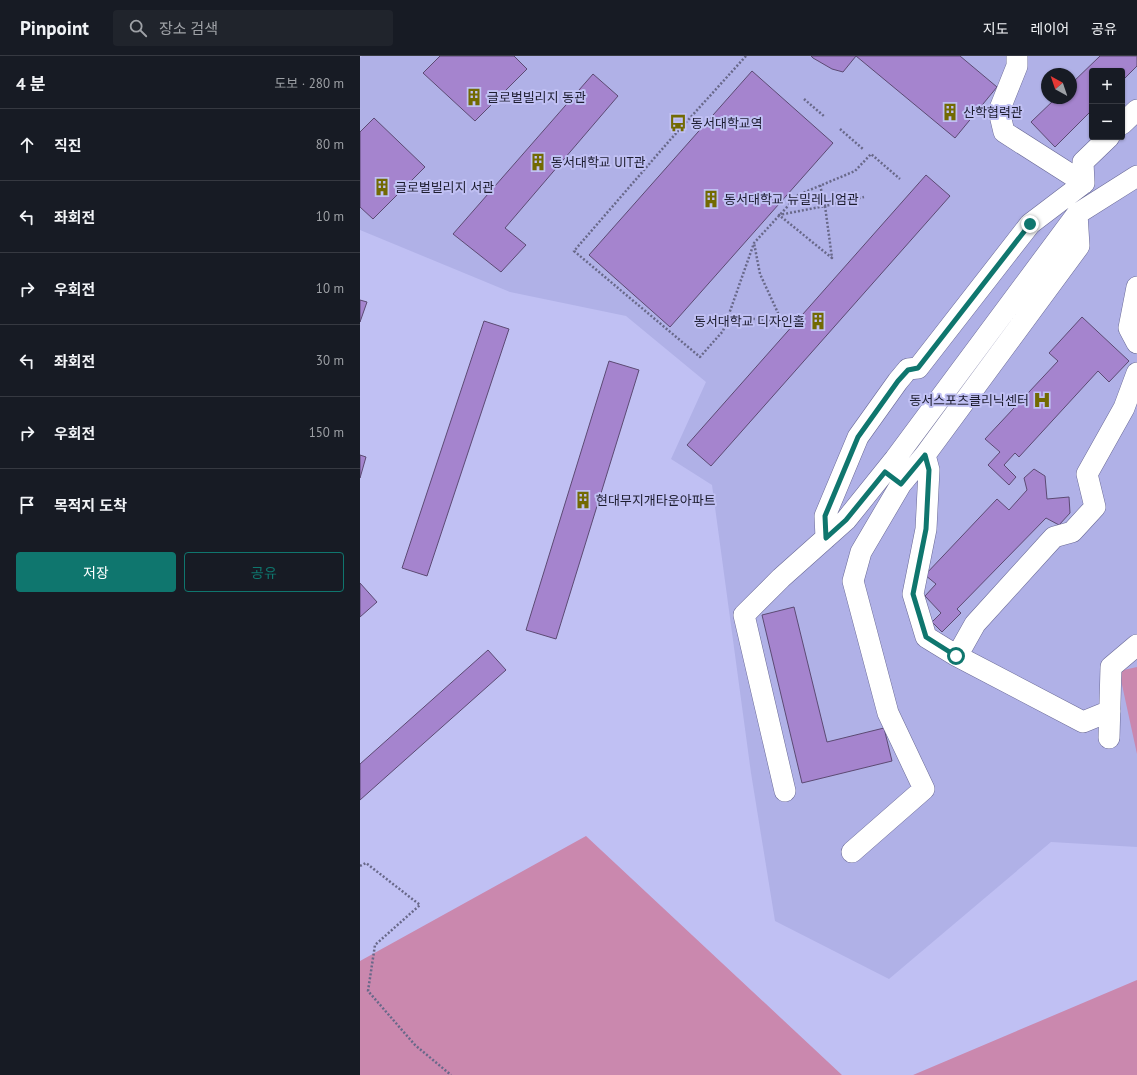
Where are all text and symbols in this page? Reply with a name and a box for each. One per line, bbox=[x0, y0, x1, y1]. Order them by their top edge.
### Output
search box bbox=[113, 10, 393, 46]
text: Pinpoint bbox=[20, 16, 89, 40]
icon: search bbox=[127, 17, 149, 39]
text: 장소 검색 bbox=[159, 19, 218, 38]
text: 지도 bbox=[983, 20, 1009, 38]
text: 레이어 bbox=[1031, 20, 1069, 38]
text: 공유 bbox=[1091, 20, 1117, 38]
north arrow bbox=[1041, 68, 1077, 104]
map controls bbox=[1089, 68, 1125, 140]
button: + bbox=[1089, 68, 1125, 104]
text: 4 분 bbox=[16, 73, 46, 95]
text: 도보 · 280 m bbox=[274, 75, 344, 92]
building icon: 글로벌빌리지 동관 bbox=[464, 87, 484, 107]
place label: 글로벌빌리지 동관 bbox=[487, 89, 586, 106]
building icon: 산학협력관 bbox=[940, 102, 960, 122]
place label: 산학협력관 bbox=[963, 104, 1023, 121]
button: − bbox=[1089, 104, 1125, 140]
bus stop icon: 동서대학교역 bbox=[668, 113, 688, 133]
place label: 동서대학교역 bbox=[691, 115, 763, 132]
icon: ahead bbox=[16, 134, 38, 156]
text: 직진 bbox=[54, 136, 82, 155]
text: 80 m bbox=[316, 136, 344, 153]
building icon: 동서대학교 UIT관 bbox=[528, 152, 548, 172]
place label: 동서대학교 UIT관 bbox=[551, 154, 646, 171]
building icon: 글로벌빌리지 서관 bbox=[372, 177, 392, 197]
place label: 글로벌빌리지 서관 bbox=[395, 179, 494, 196]
building icon: 동서대학교 뉴밀레니엄관 bbox=[701, 189, 721, 209]
place label: 동서대학교 뉴밀레니엄관 bbox=[724, 191, 859, 208]
icon: left bbox=[16, 206, 38, 228]
text: 좌회전 bbox=[54, 208, 95, 227]
text: 10 m bbox=[316, 208, 344, 225]
route end bbox=[1021, 215, 1039, 233]
icon: right bbox=[16, 278, 38, 300]
text: 우회전 bbox=[54, 280, 95, 299]
text: 10 m bbox=[316, 280, 344, 297]
building icon: 동서대학교 디자인홀 bbox=[808, 311, 828, 331]
place label: 동서대학교 디자인홀 bbox=[694, 313, 805, 330]
icon: left bbox=[16, 350, 38, 372]
text: 좌회전 bbox=[54, 352, 95, 371]
text: 30 m bbox=[316, 352, 344, 369]
hospital icon: 동서스포츠클리닉센터 bbox=[1032, 390, 1052, 410]
place label: 동서스포츠클리닉센터 bbox=[909, 392, 1029, 409]
icon: right bbox=[16, 422, 38, 444]
text: 우회전 bbox=[54, 424, 95, 443]
text: 150 m bbox=[309, 424, 344, 441]
building icon: 현대무지개타운아파트 bbox=[573, 490, 593, 510]
place label: 현대무지개타운아파트 bbox=[596, 492, 716, 509]
icon: arrive bbox=[16, 494, 38, 516]
text: 목적지 도착 bbox=[54, 496, 127, 515]
button: 저장 bbox=[16, 552, 176, 592]
button: 공유 bbox=[184, 552, 344, 592]
route start bbox=[947, 647, 965, 665]

